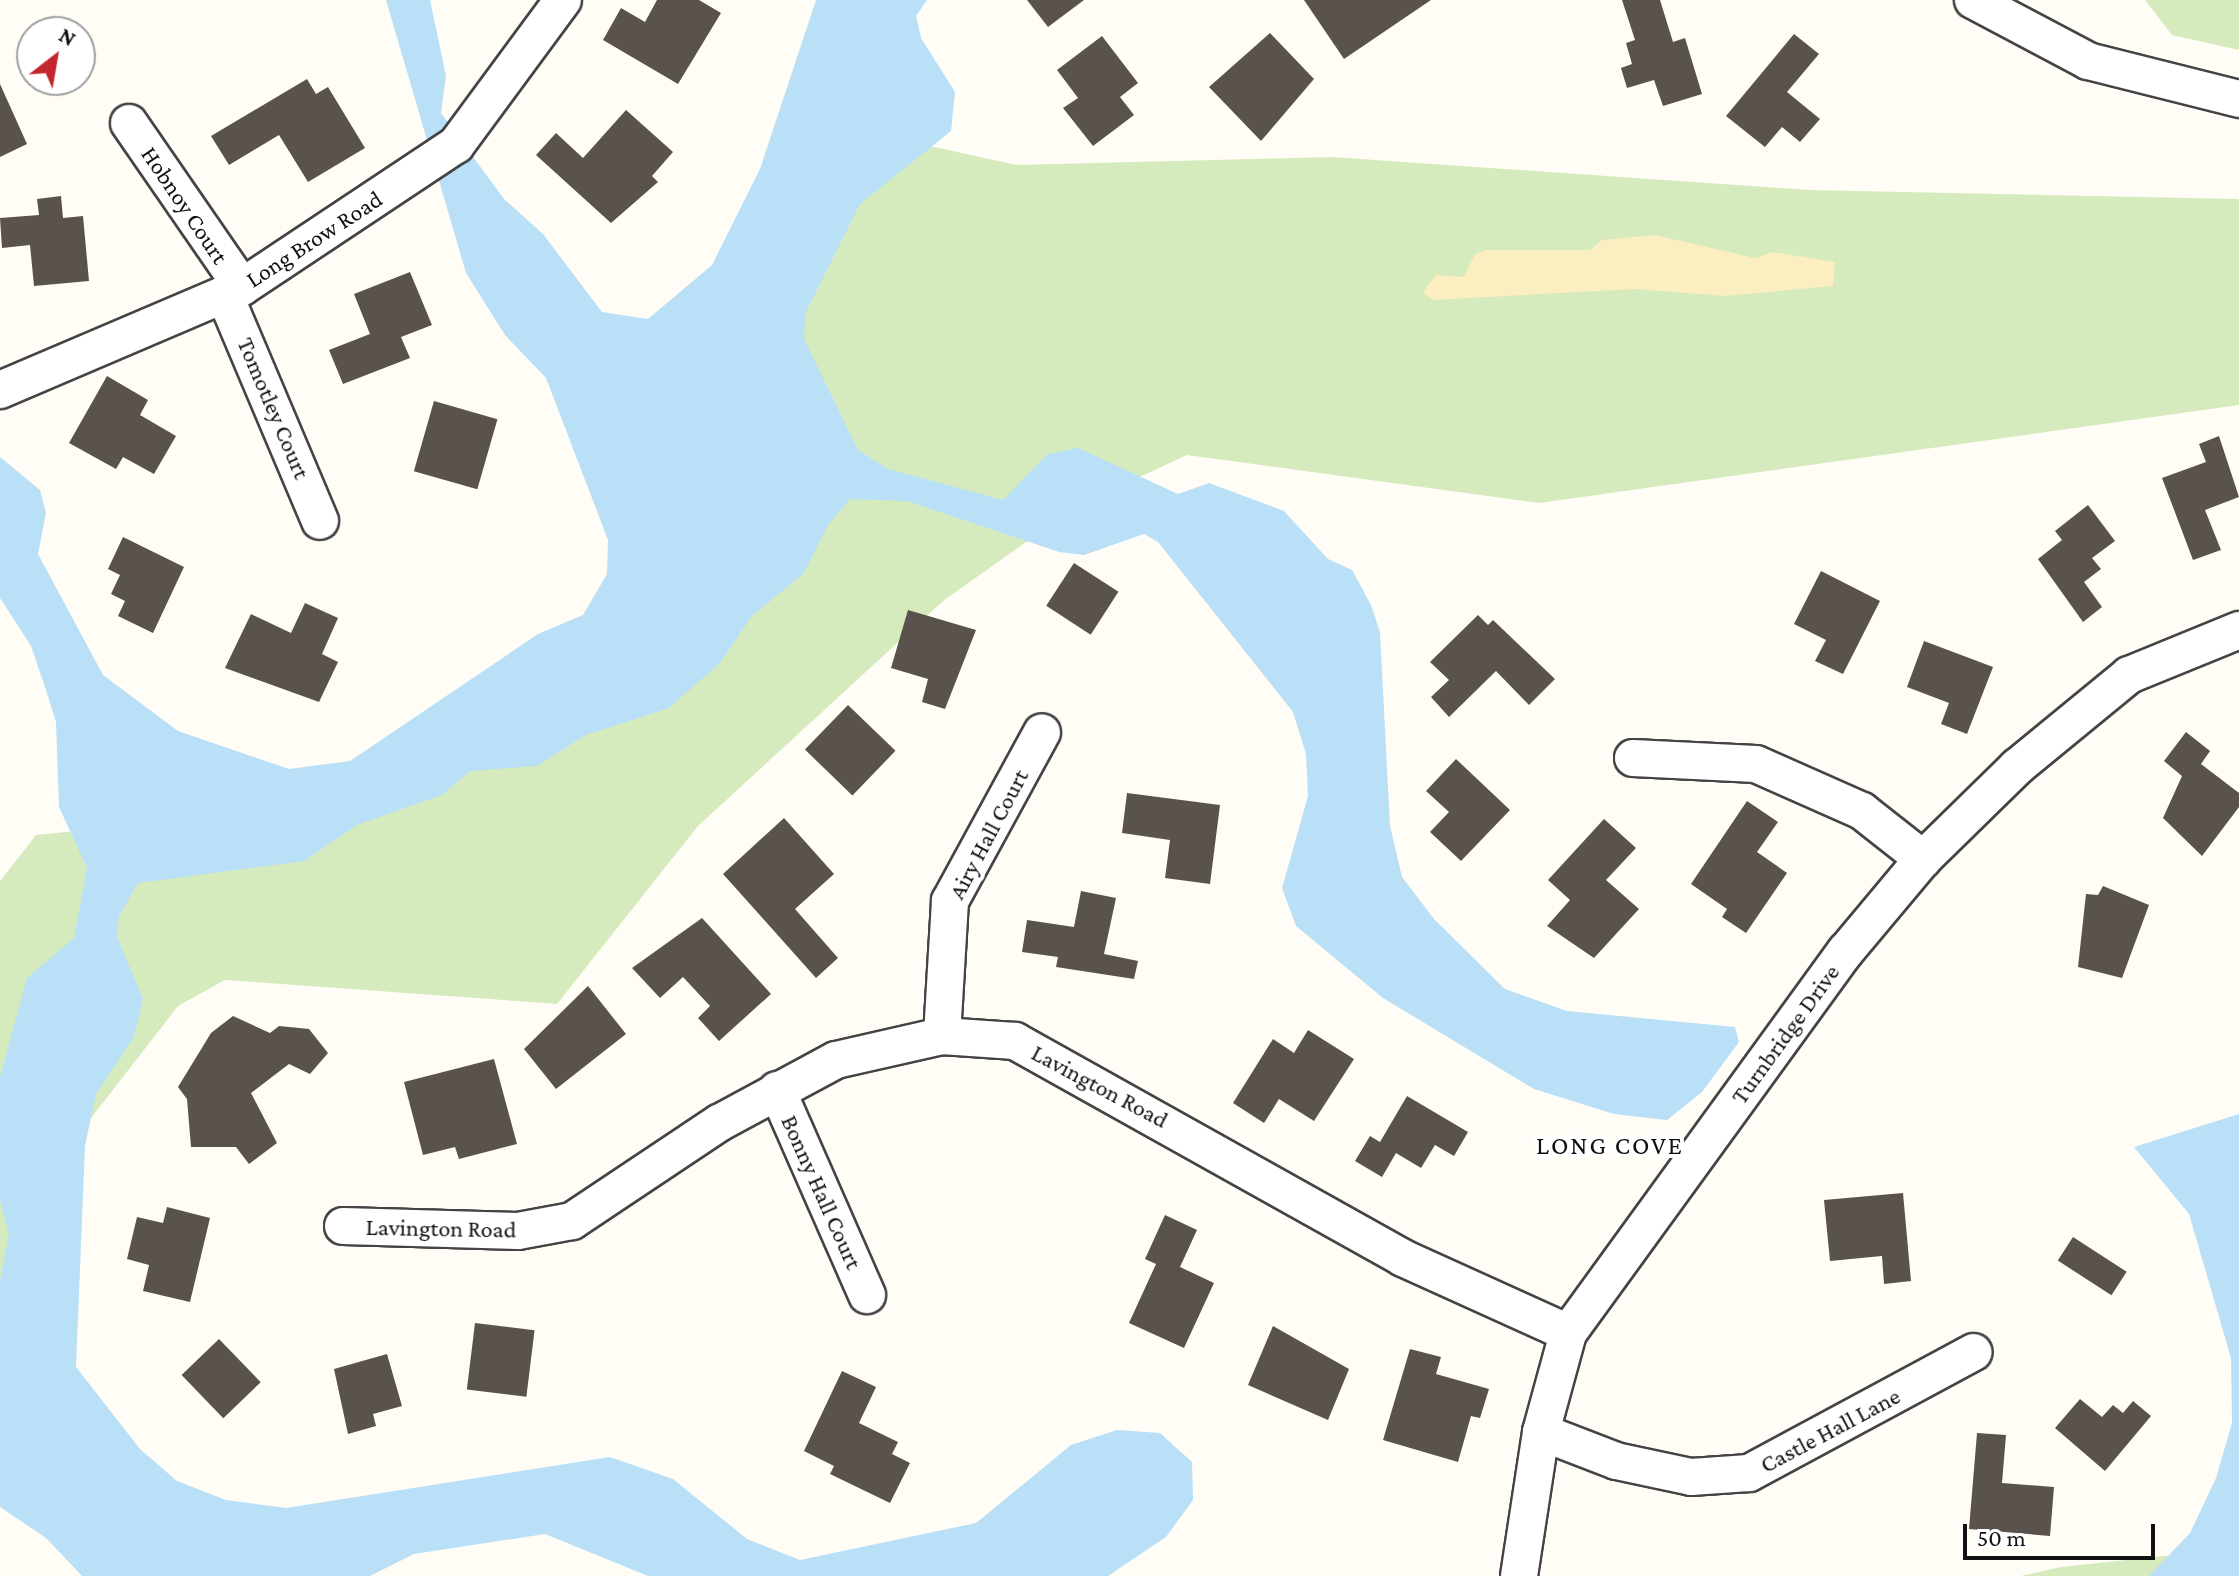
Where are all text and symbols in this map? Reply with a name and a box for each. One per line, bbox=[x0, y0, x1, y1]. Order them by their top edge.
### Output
north arrow bbox=[16, 16, 96, 96]
text: N bbox=[55, 22, 80, 51]
street label: Hobnoy Court bbox=[135, 141, 235, 269]
street label: Long Brow Road bbox=[240, 184, 388, 294]
street label: Tomotley Court bbox=[231, 333, 317, 483]
street label: Airy Hall Court bbox=[942, 764, 1034, 904]
street label: Turnbridge Drive bbox=[1725, 959, 1845, 1109]
street label: Lavington Road bbox=[1027, 1038, 1173, 1134]
street label: Bonny Hall Court bbox=[775, 1111, 869, 1273]
district label: LONG COVE bbox=[1536, 1130, 1684, 1162]
street label: Lavington Road bbox=[365, 1212, 517, 1244]
street label: Castle Hall Lane bbox=[1755, 1381, 1905, 1479]
scale bar bbox=[1967, 1508, 2159, 1558]
text: 50 m bbox=[1977, 1524, 2026, 1551]

